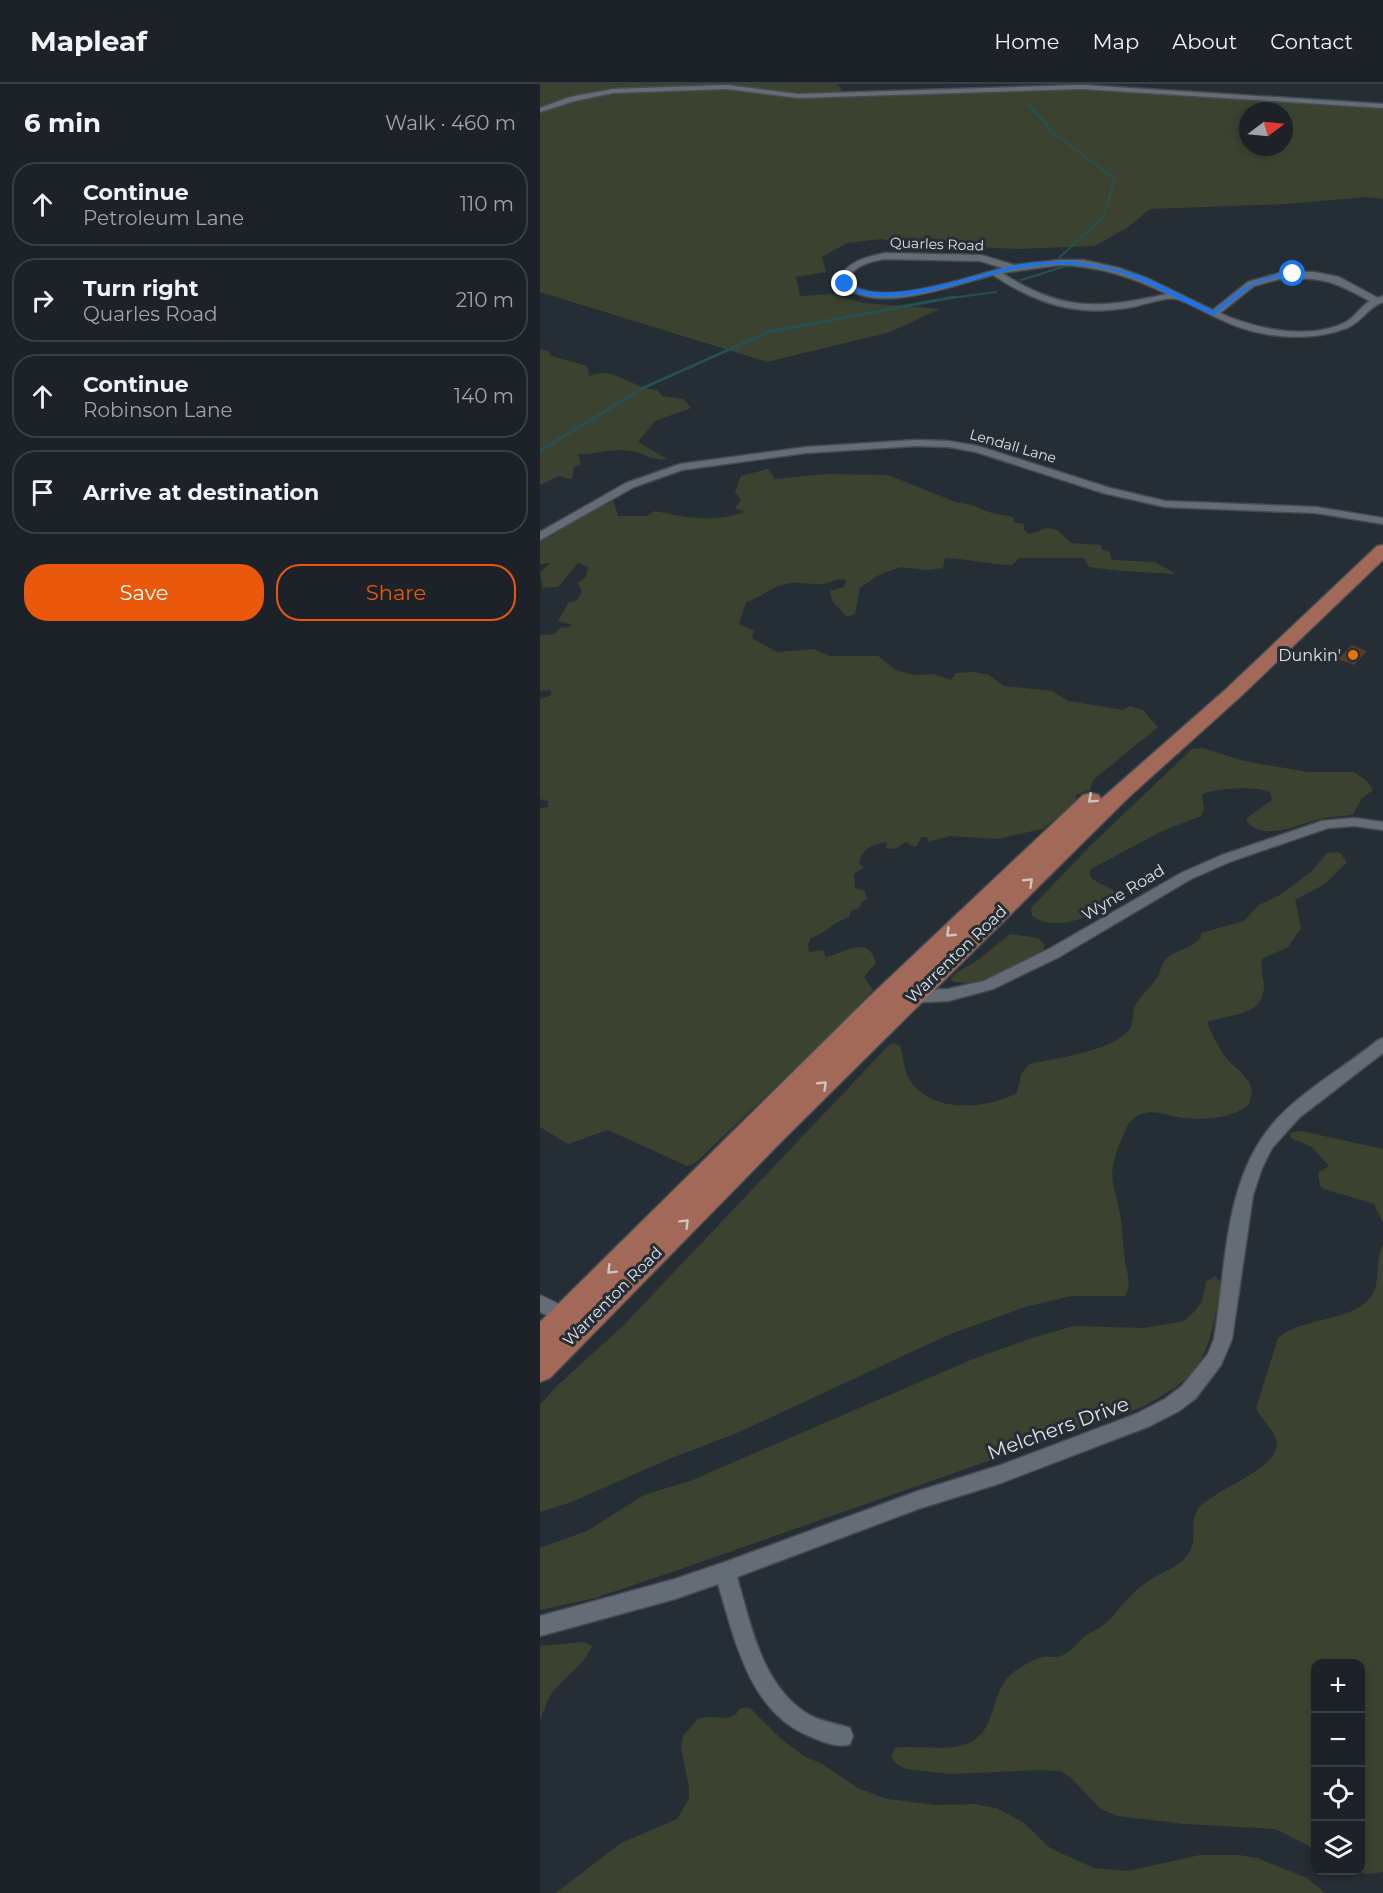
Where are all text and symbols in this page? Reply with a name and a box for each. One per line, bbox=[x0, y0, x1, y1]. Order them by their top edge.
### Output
text: Mapleaf bbox=[30, 24, 147, 58]
text: Home bbox=[994, 29, 1059, 54]
text: Map bbox=[1092, 29, 1139, 54]
text: About bbox=[1172, 29, 1237, 54]
text: Contact bbox=[1270, 29, 1353, 54]
north arrow bbox=[1239, 102, 1293, 156]
text: 6 min bbox=[24, 107, 101, 139]
text: Walk · 460 m bbox=[385, 111, 516, 135]
text: Continue bbox=[83, 179, 189, 206]
icon: ahead bbox=[26, 188, 59, 221]
text: 110 m bbox=[460, 192, 514, 216]
text: Petroleum Lane bbox=[83, 206, 244, 230]
street label: Quarles Road bbox=[890, 233, 984, 255]
route start bbox=[1279, 260, 1305, 286]
route end bbox=[831, 270, 857, 296]
text: Turn right bbox=[83, 275, 198, 302]
icon: right bbox=[26, 284, 59, 317]
text: 210 m bbox=[456, 288, 514, 312]
text: Quarles Road bbox=[83, 302, 218, 326]
text: Continue bbox=[83, 371, 189, 398]
icon: ahead bbox=[26, 380, 59, 413]
text: 140 m bbox=[454, 384, 514, 408]
text: Robinson Lane bbox=[83, 398, 233, 422]
street label: Lendall Lane bbox=[968, 425, 1058, 467]
icon: arrive bbox=[26, 476, 59, 509]
text: Arrive at destination bbox=[83, 479, 319, 506]
button: Save bbox=[24, 564, 264, 621]
button: Share bbox=[276, 564, 516, 621]
place label: Dunkin' bbox=[1278, 646, 1341, 665]
marker: Dunkin' bbox=[1346, 648, 1360, 662]
one-way arrow bbox=[1088, 792, 1099, 803]
street label: Wyne Road bbox=[1079, 860, 1168, 925]
one-way arrow bbox=[1023, 878, 1033, 889]
street label: Warrenton Road bbox=[902, 902, 1011, 1007]
one-way arrow bbox=[946, 926, 957, 937]
one-way arrow bbox=[816, 1081, 826, 1092]
one-way arrow bbox=[677, 1219, 688, 1230]
street label: Warrenton Road bbox=[559, 1243, 666, 1350]
one-way arrow bbox=[608, 1263, 618, 1274]
street label: Melchers Drive bbox=[984, 1391, 1132, 1465]
map controls bbox=[1311, 1659, 1365, 1875]
button: + bbox=[1311, 1659, 1365, 1713]
button: − bbox=[1311, 1713, 1365, 1767]
button: locate bbox=[1311, 1767, 1365, 1821]
button: layers bbox=[1311, 1821, 1365, 1875]

